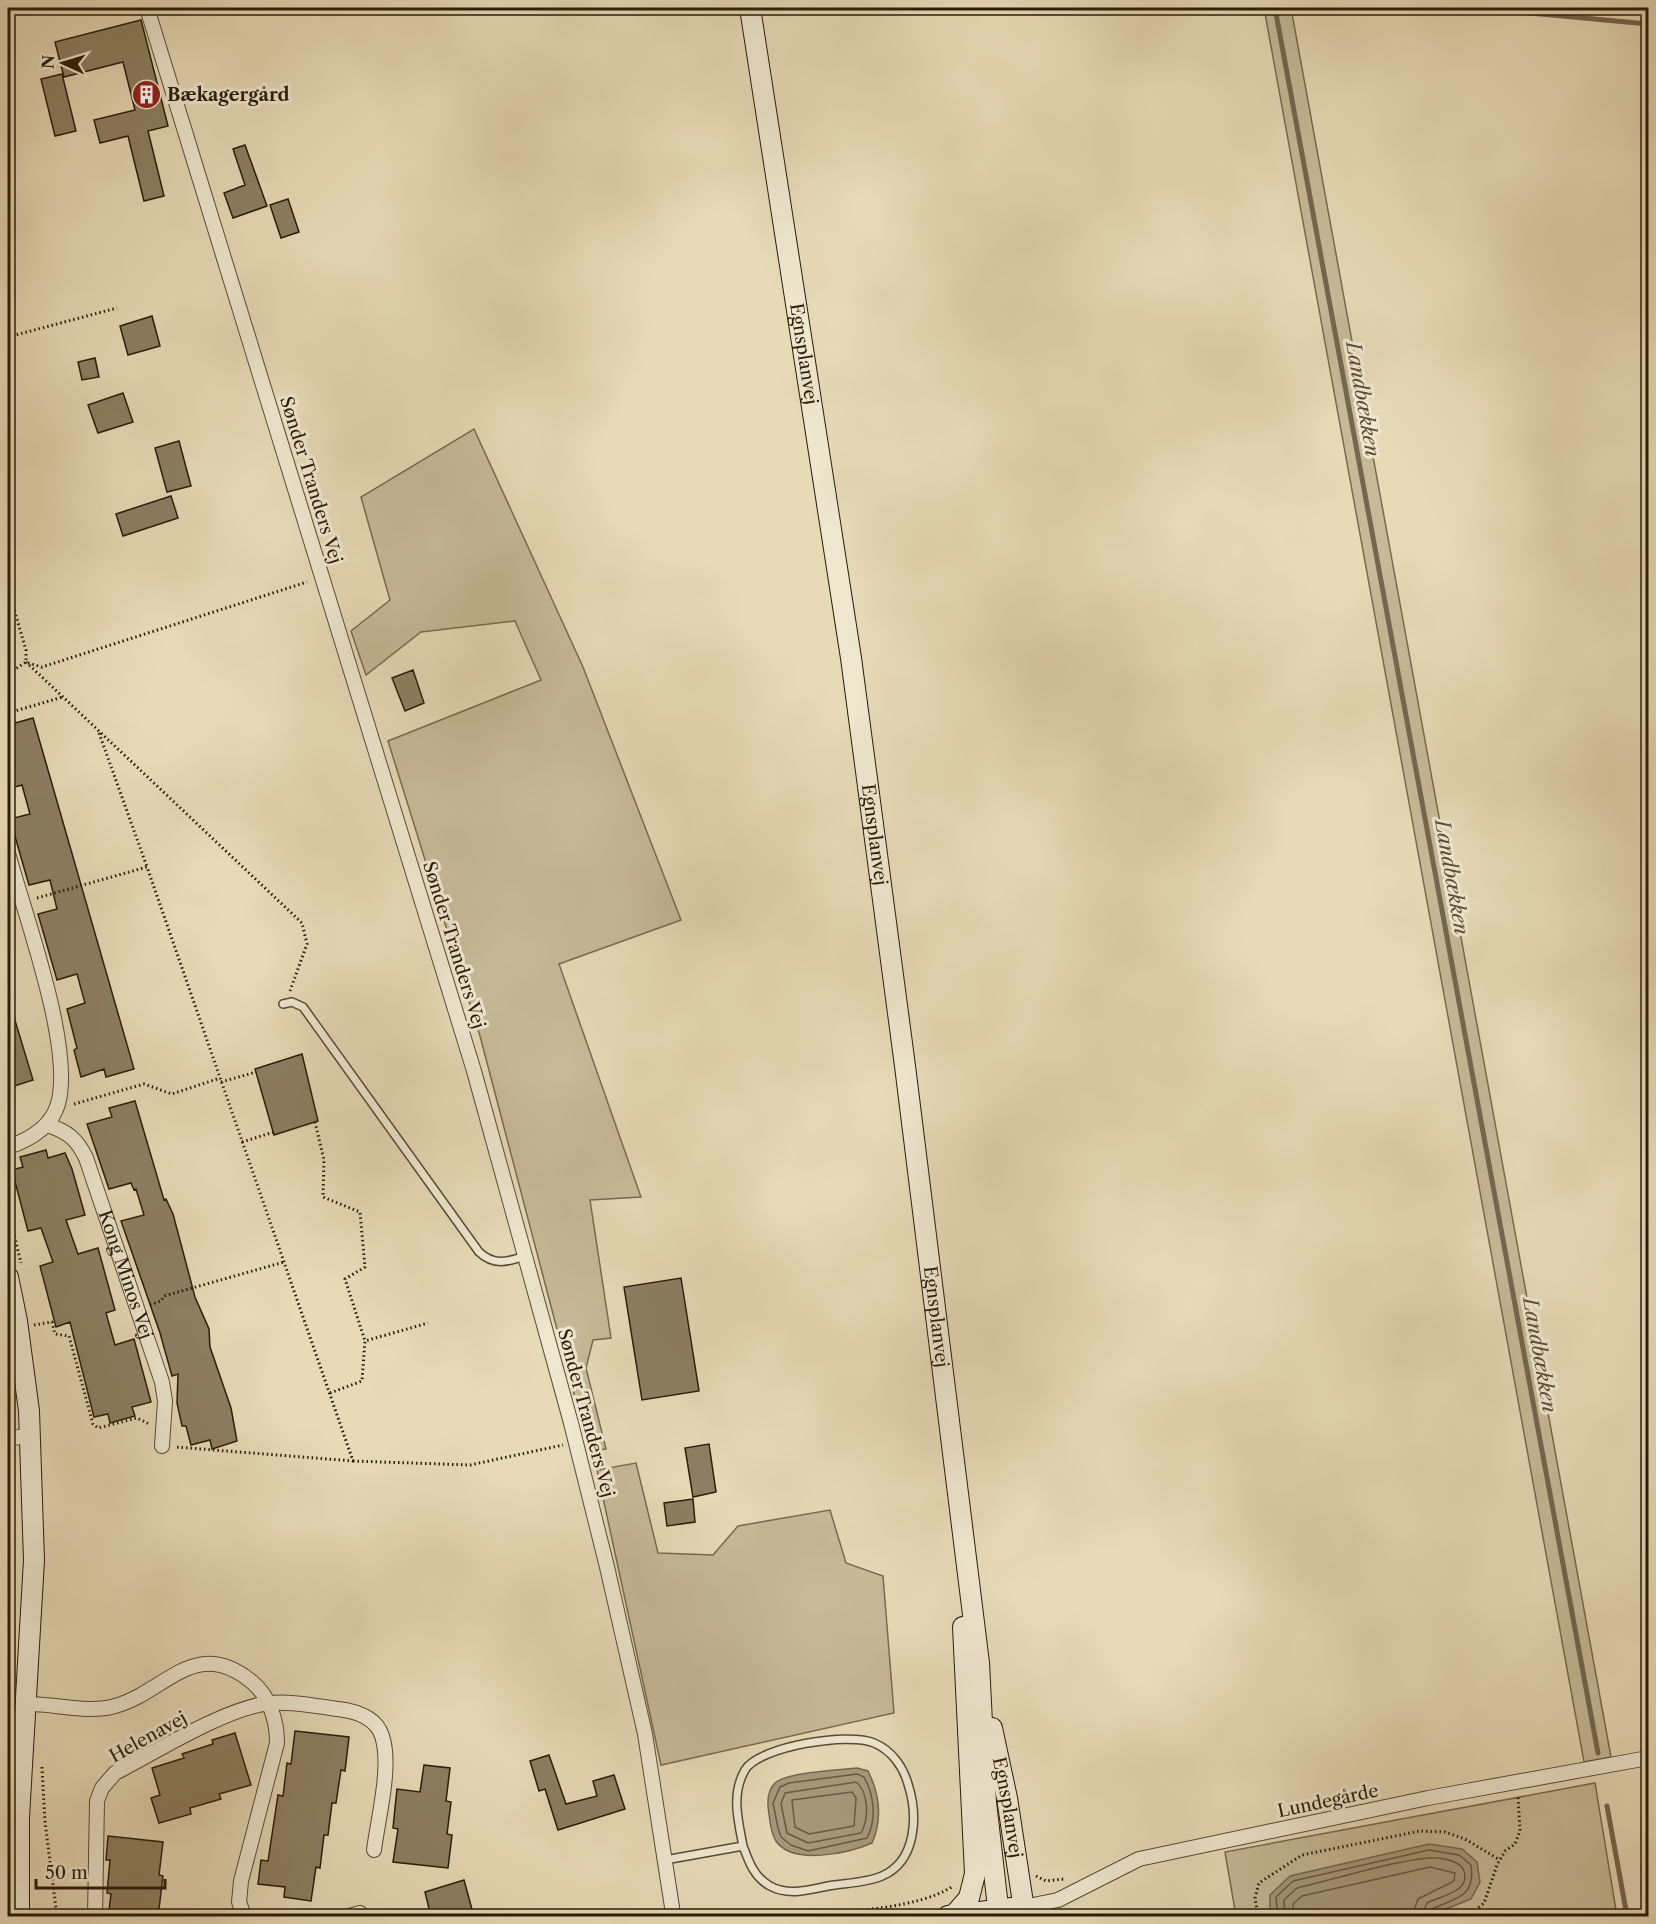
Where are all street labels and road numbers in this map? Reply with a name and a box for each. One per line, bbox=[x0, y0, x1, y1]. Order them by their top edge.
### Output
street label: Egnsplanvej bbox=[785, 302, 822, 406]
street label: Sønder Tranders Vej bbox=[275, 394, 347, 566]
street label: Egnsplanvej bbox=[857, 783, 892, 887]
street label: Sønder Tranders Vej bbox=[418, 859, 490, 1031]
street label: Kong Minos Vej bbox=[93, 1207, 158, 1342]
street label: Egnsplanvej bbox=[919, 1265, 953, 1369]
street label: Sønder Tranders Vej bbox=[553, 1326, 619, 1500]
street label: Helenavej bbox=[105, 1707, 191, 1767]
street label: Egnsplanvej bbox=[988, 1755, 1027, 1859]
street label: Lundegårde bbox=[1276, 1780, 1380, 1822]

